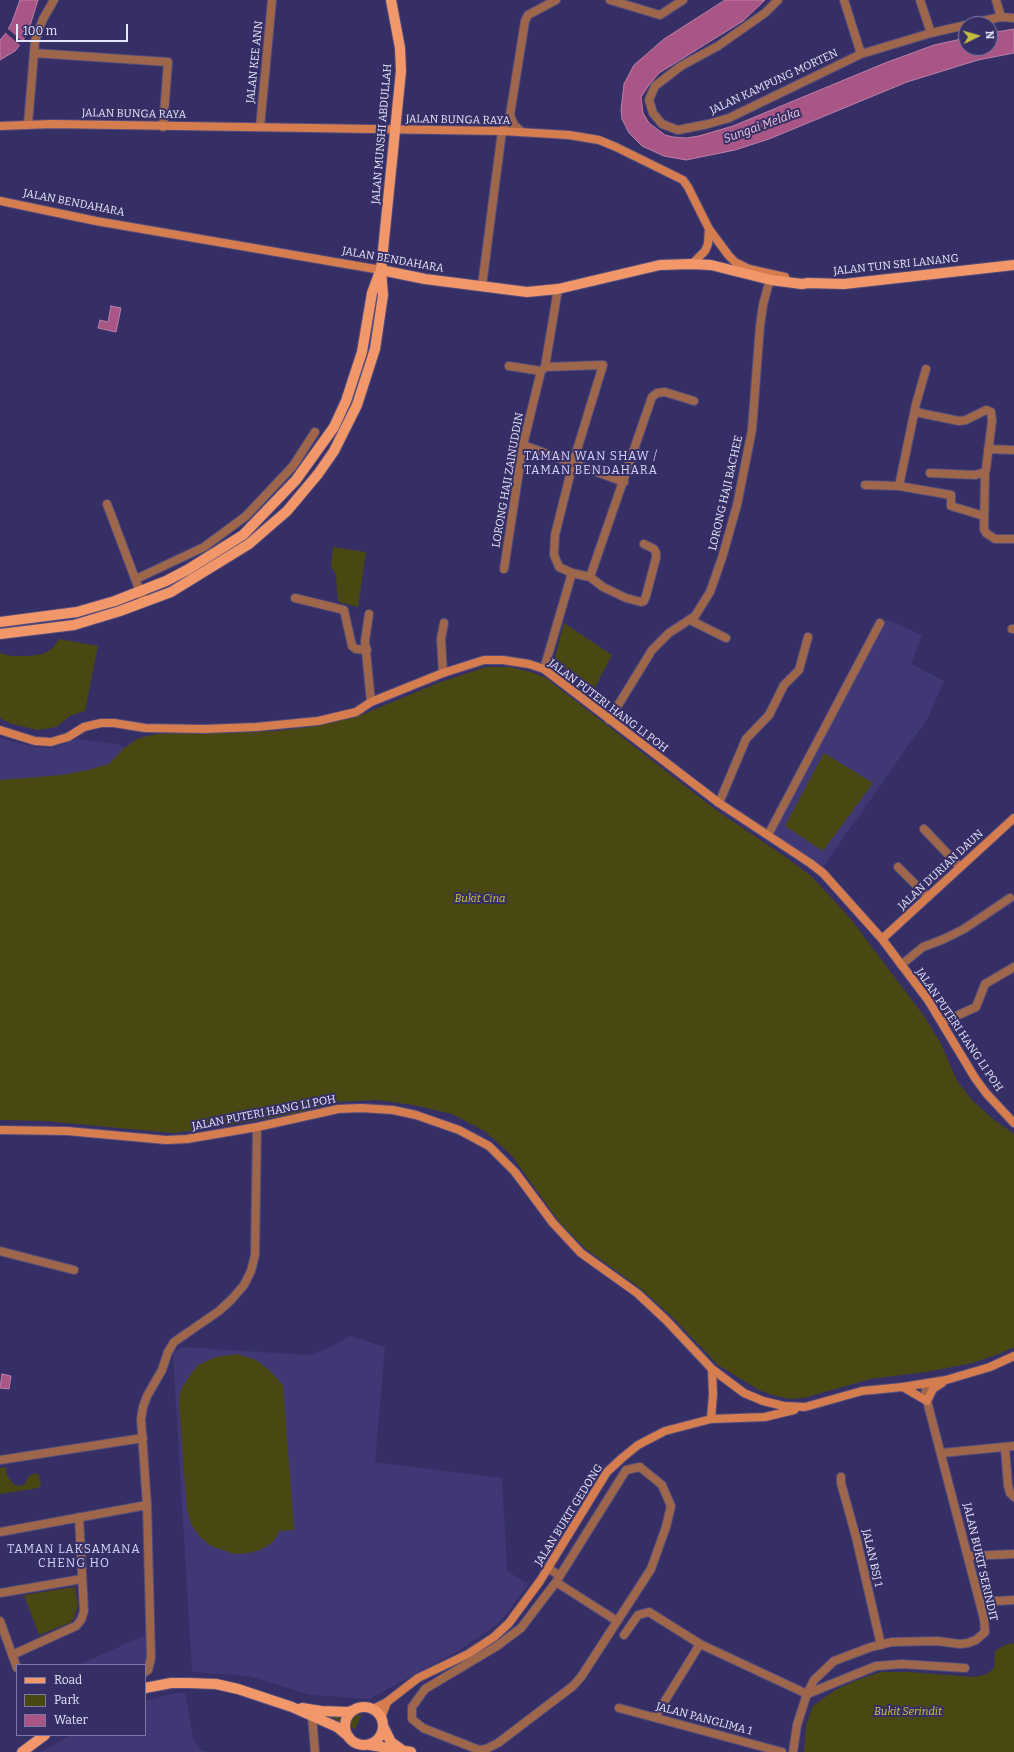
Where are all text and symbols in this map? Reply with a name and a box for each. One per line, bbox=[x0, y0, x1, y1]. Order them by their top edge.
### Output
scale bar bbox=[18, 16, 130, 42]
north arrow bbox=[958, 16, 998, 56]
street label: JALAN KEE ANN bbox=[244, 20, 266, 104]
text: 100 m bbox=[23, 24, 57, 38]
text: N bbox=[983, 30, 996, 40]
street label: JALAN KAMPUNG MORTEN bbox=[708, 46, 840, 118]
street label: JALAN MUNSHI ABDULLAH bbox=[369, 63, 395, 205]
water label: Sungai Melaka bbox=[722, 105, 802, 147]
street label: JALAN BUNGA RAYA bbox=[82, 106, 186, 122]
street label: JALAN BUNGA RAYA bbox=[406, 112, 510, 128]
street label: JALAN BENDAHARA bbox=[22, 187, 126, 219]
street label: JALAN BENDAHARA bbox=[341, 245, 445, 275]
street label: JALAN TUN SRI LANANG bbox=[833, 252, 959, 278]
street label: LORONG HAJI ZAINUDDIN bbox=[490, 411, 526, 549]
street label: LORONG HAJI BACHEE bbox=[706, 434, 746, 552]
district label: TAMAN WAN SHAW / TAMAN BENDAHARA bbox=[524, 450, 658, 478]
street label: JALAN PUTERI HANG LI POH bbox=[546, 657, 670, 755]
street label: JALAN DURIAN DAUN bbox=[896, 827, 986, 913]
park label: Bukit Cina bbox=[454, 892, 506, 906]
street label: JALAN PUTERI HANG LI POH bbox=[913, 966, 1005, 1094]
street label: JALAN PUTERI HANG LI POH bbox=[191, 1093, 337, 1133]
street label: JALAN BUKIT GEDONG bbox=[532, 1462, 606, 1568]
street label: JALAN BUKIT SERINDIT bbox=[960, 1502, 1000, 1622]
street label: JALAN BSJ 1 bbox=[859, 1528, 885, 1588]
district label: TAMAN LAKSAMANA CHENG HO bbox=[7, 1543, 141, 1571]
legend bbox=[16, 1664, 146, 1736]
text: Road bbox=[54, 1673, 82, 1687]
text: Park bbox=[54, 1693, 79, 1707]
street label: JALAN PANGLIMA 1 bbox=[655, 1700, 753, 1738]
park label: Bukit Serindit bbox=[874, 1705, 942, 1719]
text: Water bbox=[54, 1713, 88, 1727]

